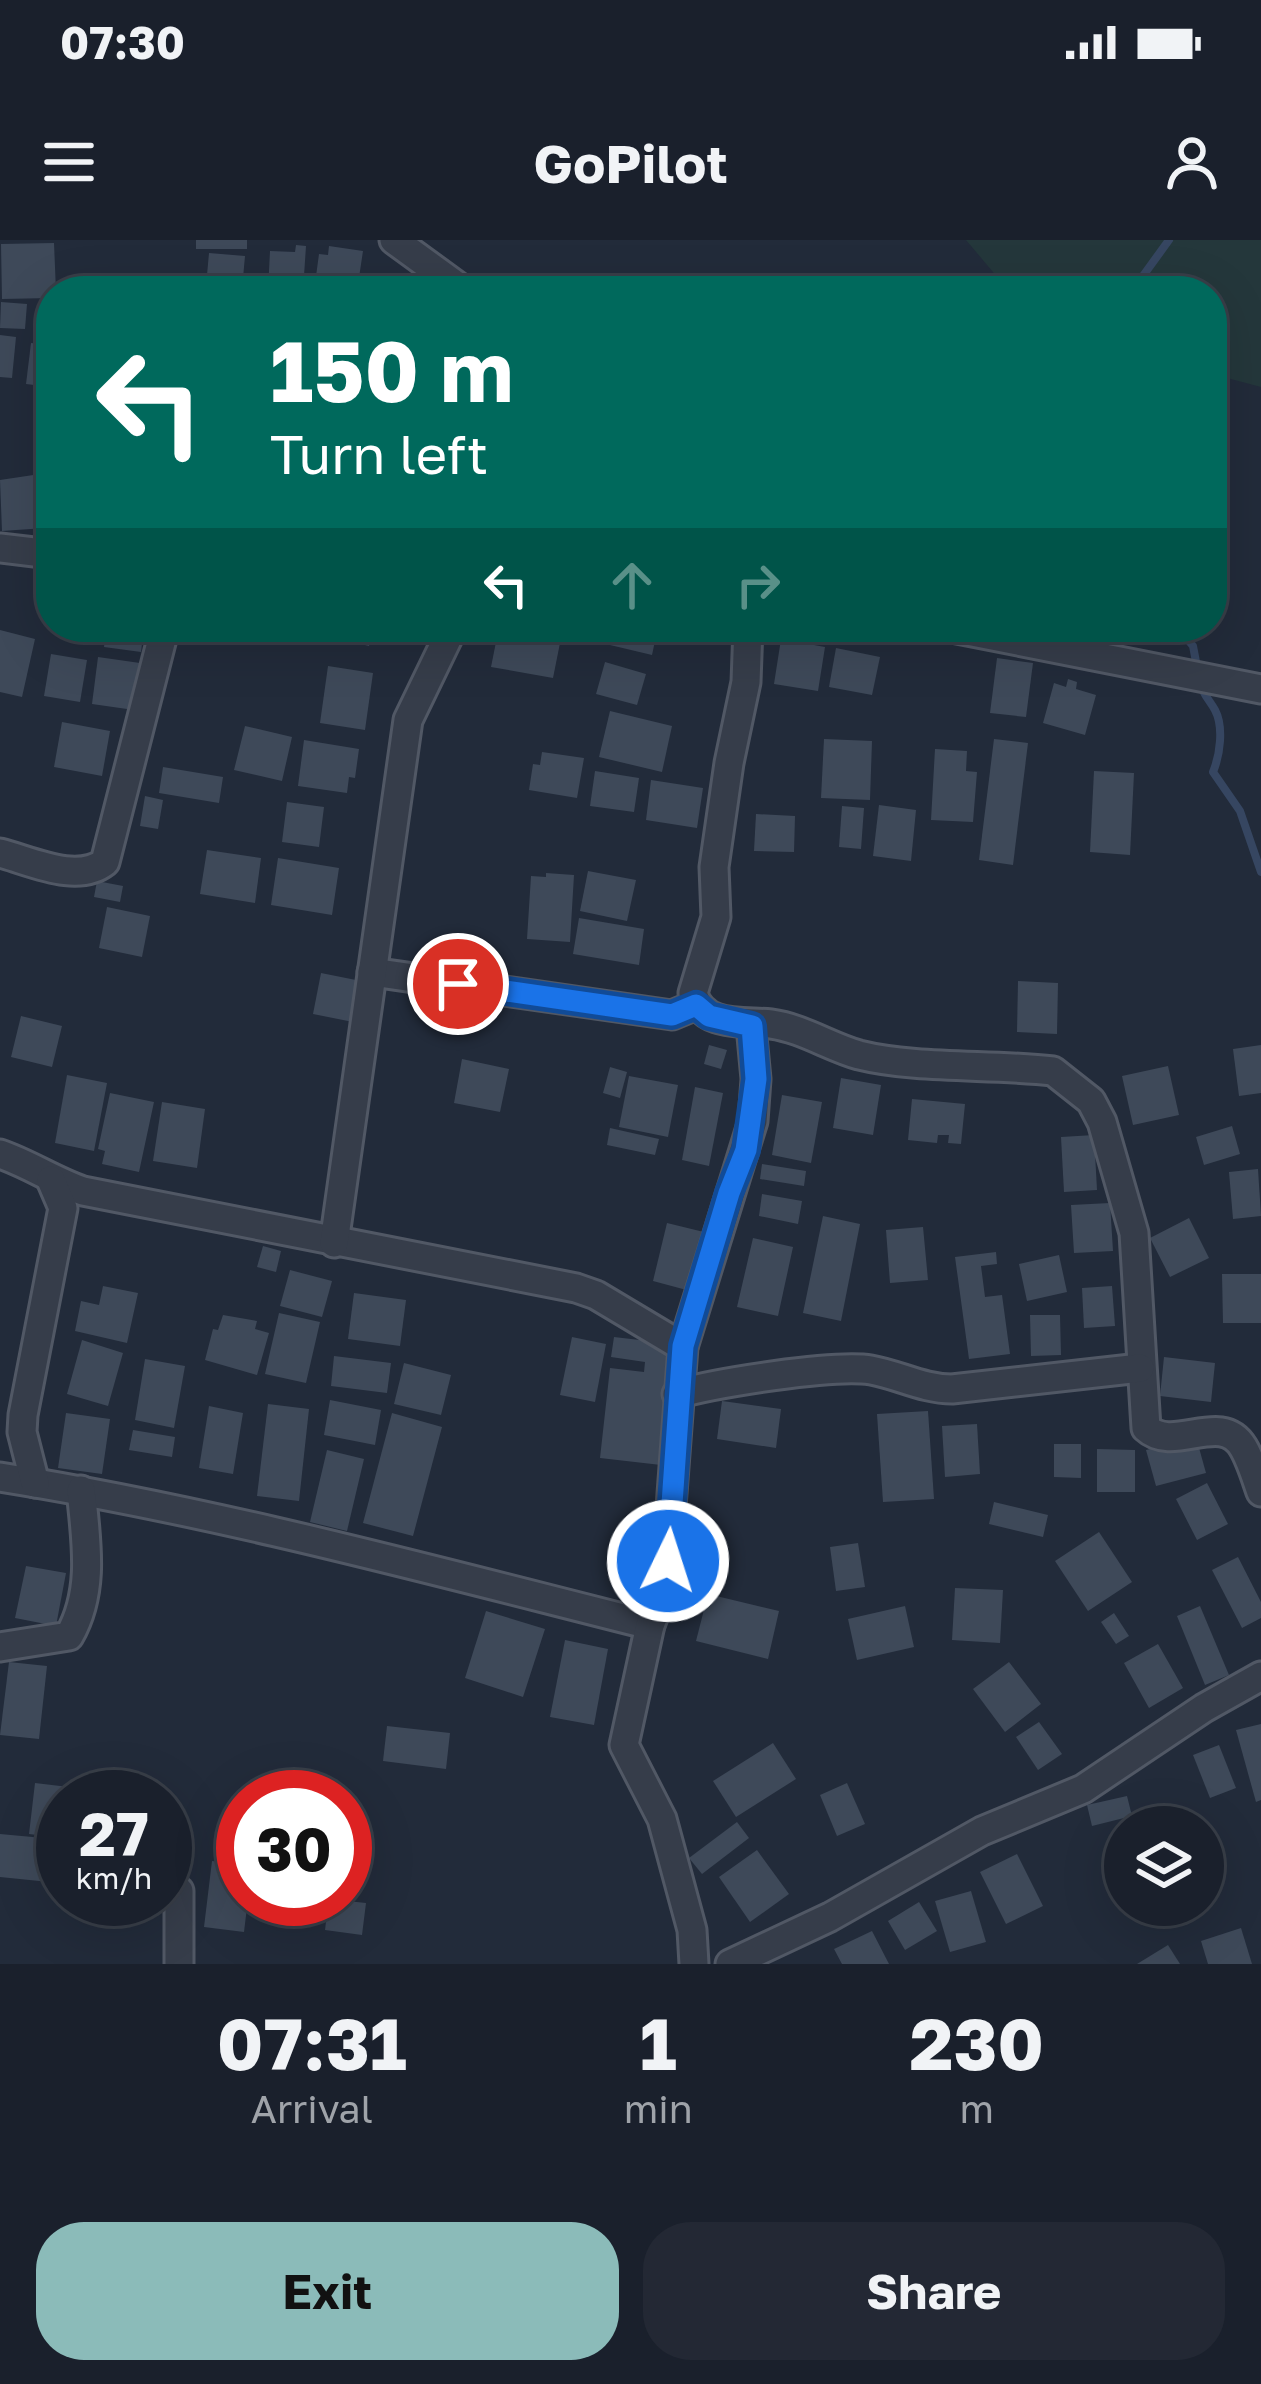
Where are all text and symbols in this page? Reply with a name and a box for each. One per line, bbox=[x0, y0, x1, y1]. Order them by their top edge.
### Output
text: 07:30 bbox=[60, 15, 185, 69]
icon: menu bbox=[36, 129, 102, 195]
icon: person bbox=[1159, 129, 1225, 195]
text: GoPilot bbox=[533, 130, 728, 195]
text: 150 m bbox=[270, 320, 514, 420]
icon: left bbox=[72, 324, 228, 480]
text: Turn left bbox=[270, 421, 488, 486]
icon: left bbox=[473, 552, 539, 618]
icon: ahead bbox=[599, 552, 665, 618]
icon: right bbox=[725, 552, 791, 618]
pin bbox=[407, 933, 509, 1035]
icon: arrive bbox=[425, 951, 491, 1017]
position arrow bbox=[605, 1498, 731, 1624]
speed limit sign: 30 bbox=[216, 1770, 372, 1926]
text: 27 bbox=[79, 1797, 149, 1869]
map controls bbox=[1104, 1806, 1224, 1926]
button: layers bbox=[1104, 1806, 1224, 1926]
text: km/h bbox=[76, 1860, 152, 1896]
text: 07:31 bbox=[217, 1999, 407, 2086]
text: 1 bbox=[640, 1999, 677, 2086]
text: 230 bbox=[910, 1999, 1044, 2086]
text: Arrival bbox=[251, 2085, 373, 2132]
text: min bbox=[624, 2085, 693, 2132]
text: m bbox=[960, 2085, 994, 2132]
button: Exit bbox=[36, 2222, 619, 2360]
button: Share bbox=[643, 2222, 1225, 2360]

